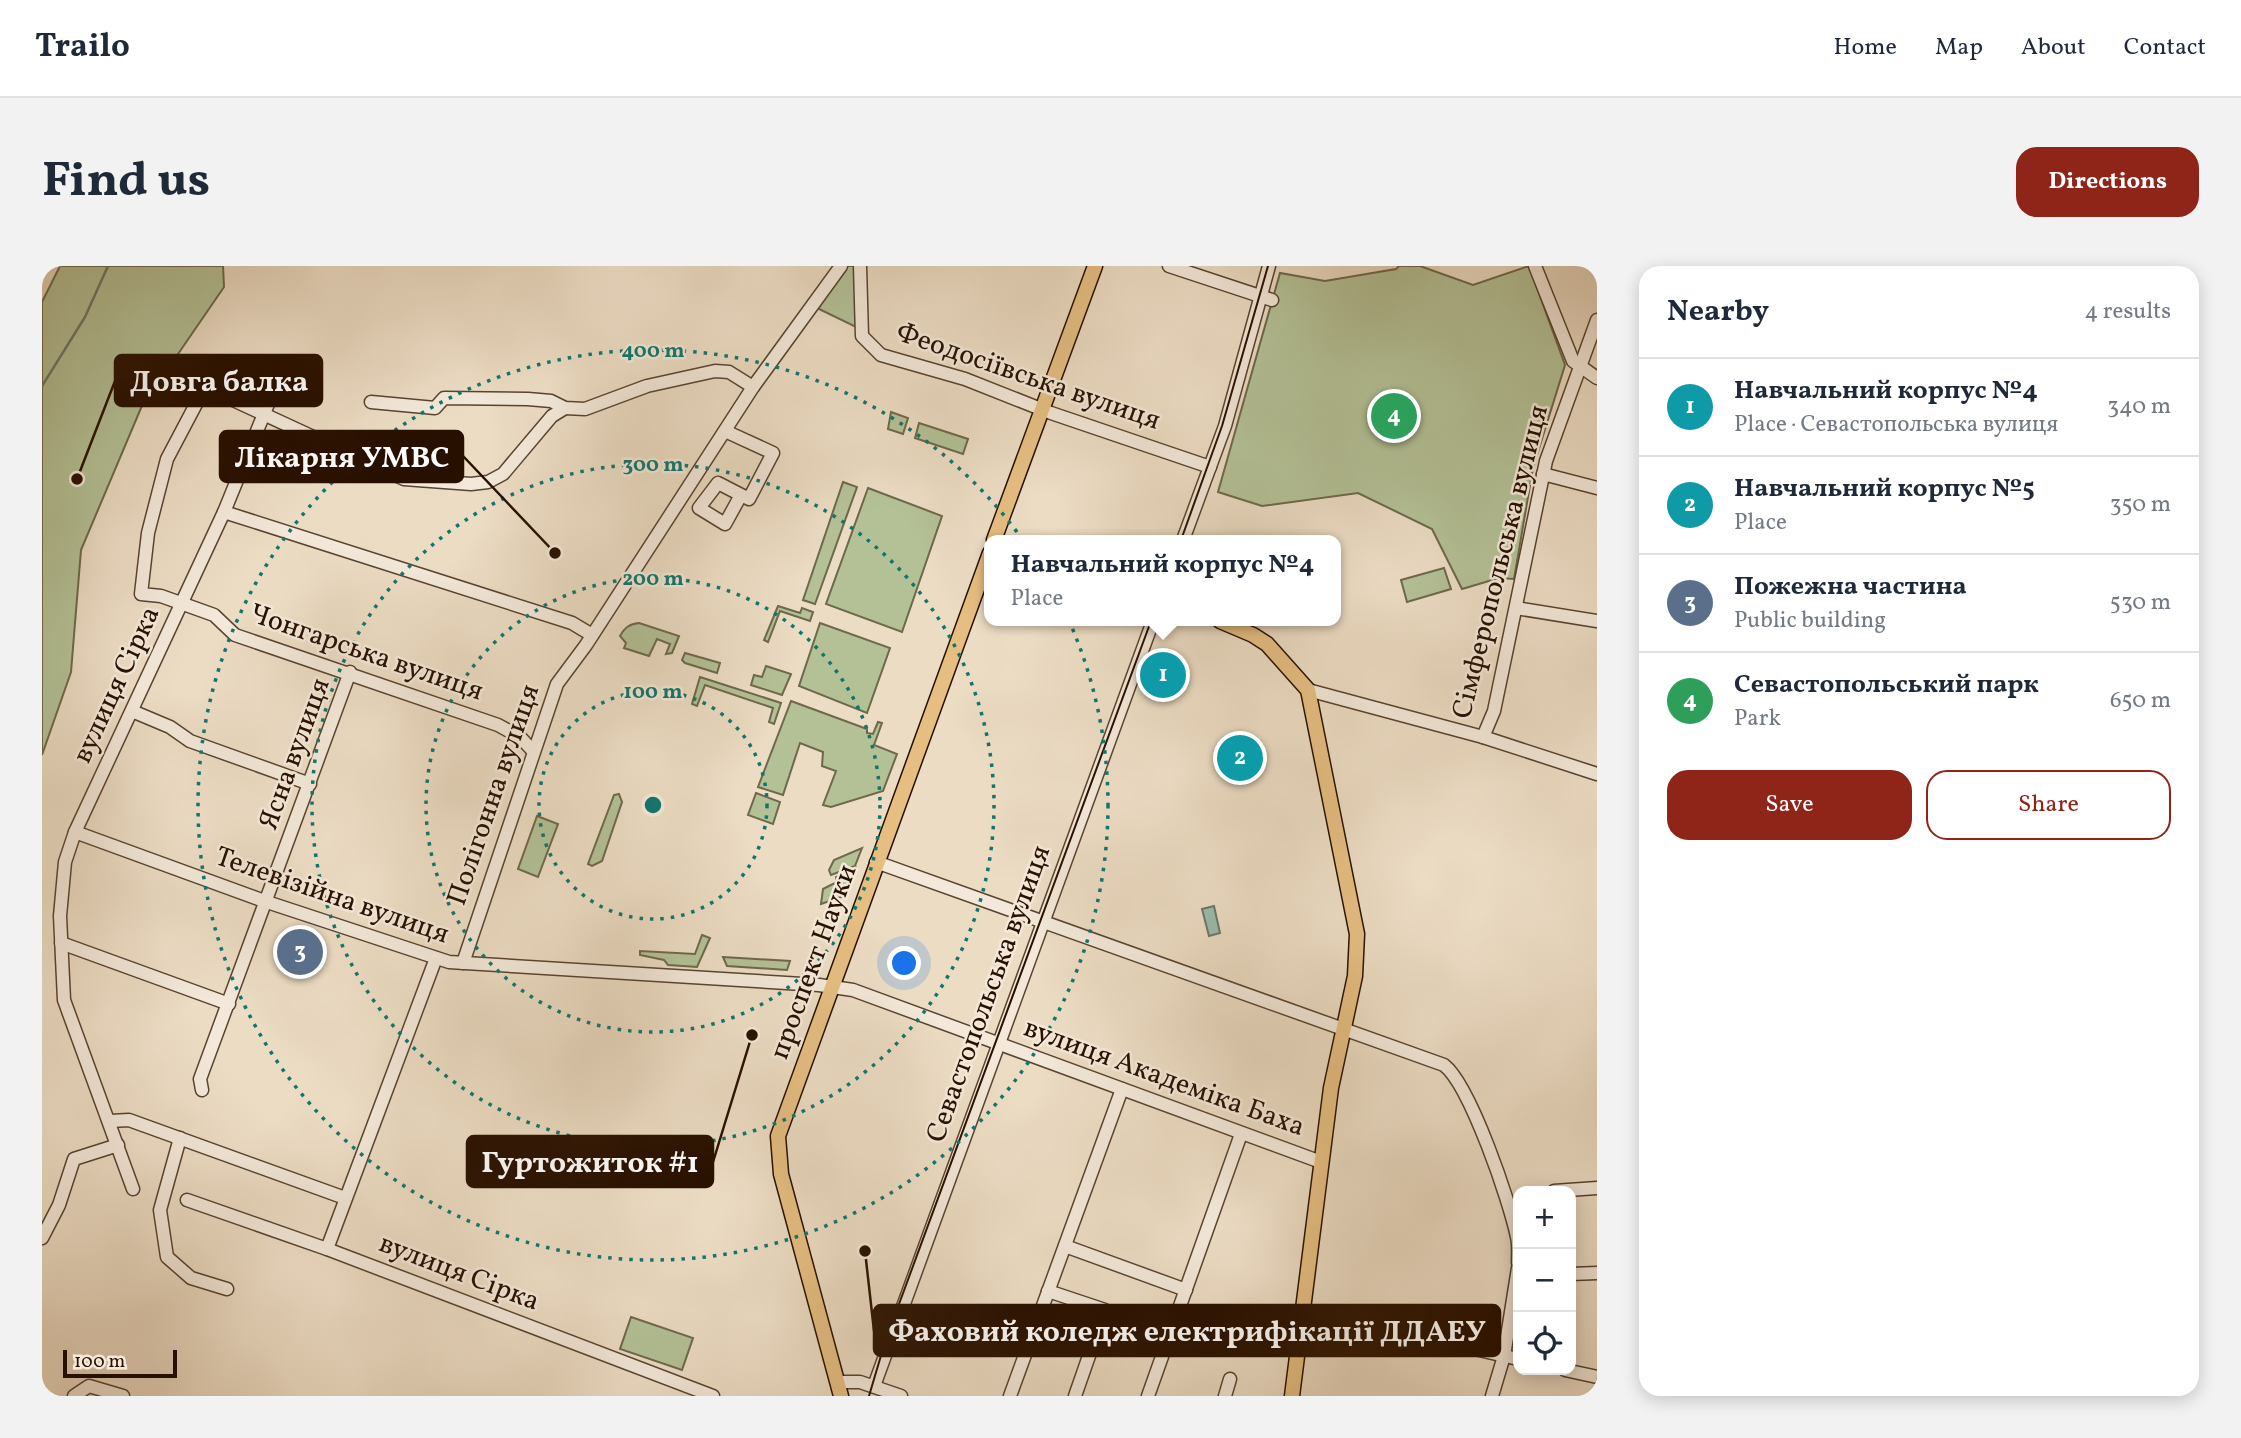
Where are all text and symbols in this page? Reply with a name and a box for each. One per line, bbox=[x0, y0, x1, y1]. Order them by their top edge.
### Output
text: Trailo bbox=[35, 25, 130, 71]
text: Home bbox=[1833, 31, 1897, 65]
text: Map bbox=[1935, 31, 1983, 65]
text: About bbox=[2021, 31, 2086, 65]
text: Contact bbox=[2124, 31, 2206, 65]
button: Directions bbox=[2016, 147, 2199, 217]
text: Find us bbox=[42, 148, 210, 217]
text: Nearby bbox=[1667, 291, 1769, 333]
text: 4 results bbox=[2085, 296, 2171, 328]
street label: Феодосіївська вулиця bbox=[891, 313, 1165, 441]
text: 400 m bbox=[622, 337, 684, 366]
callout: Довга балка bbox=[115, 355, 322, 406]
text: Довга балка bbox=[130, 362, 308, 404]
text: Навчальний корпус №4 bbox=[1734, 373, 2038, 409]
pin: 4 bbox=[1371, 390, 1417, 442]
text: 1 bbox=[1685, 391, 1695, 423]
text: 340 m bbox=[2107, 391, 2171, 423]
street label: Сімферопольська вулиця bbox=[1443, 401, 1559, 723]
text: Place · Севастопольська вулиця bbox=[1734, 409, 2058, 441]
callout: Лікарня УМВС bbox=[220, 431, 463, 482]
text: Лікарня УМВС bbox=[234, 438, 450, 480]
text: 300 m bbox=[623, 451, 683, 480]
text: Навчальний корпус №5 bbox=[1734, 471, 2035, 507]
text: 2 bbox=[1684, 489, 1696, 521]
text: 350 m bbox=[2110, 489, 2171, 521]
text: Place bbox=[1734, 507, 1787, 539]
popup bbox=[984, 535, 1341, 626]
text: Навчальний корпус №4 bbox=[1011, 547, 1314, 583]
text: 200 m bbox=[622, 565, 684, 594]
text: Пожежна частина bbox=[1734, 569, 1967, 605]
text: Place bbox=[1011, 583, 1063, 615]
text: 3 bbox=[1684, 587, 1696, 619]
text: 530 m bbox=[2110, 587, 2171, 619]
street label: Чонгарська вулиця bbox=[244, 595, 488, 711]
street label: вулиця Сірка bbox=[64, 600, 170, 770]
text: Public building bbox=[1734, 605, 1886, 637]
pin: 1 bbox=[1140, 649, 1186, 701]
text: Севастопольський парк bbox=[1734, 667, 2039, 703]
street label: Ясна вулиця bbox=[250, 673, 340, 835]
text: 100 m bbox=[623, 678, 683, 707]
street label: Полігонна вулиця bbox=[438, 679, 550, 911]
text: 4 bbox=[1683, 685, 1697, 717]
text: 650 m bbox=[2110, 685, 2171, 717]
text: Park bbox=[1734, 703, 1781, 735]
pin: 2 bbox=[1217, 732, 1263, 784]
button: Save bbox=[1667, 770, 1912, 840]
button: Share bbox=[1926, 770, 2171, 840]
centre of rings bbox=[641, 793, 665, 817]
street label: Телевізійна вулиця bbox=[210, 838, 454, 954]
street label: Севастопольська вулиця bbox=[917, 840, 1061, 1148]
street label: проспект Науки bbox=[761, 859, 867, 1065]
pin: 3 bbox=[277, 926, 323, 978]
your location bbox=[887, 946, 921, 980]
street label: вулиця Академіка Баха bbox=[1018, 1009, 1310, 1147]
callout: Гуртожиток #1 bbox=[467, 1136, 713, 1187]
text: Гуртожиток #1 bbox=[481, 1143, 699, 1185]
map controls bbox=[1513, 1186, 1576, 1375]
button: + bbox=[1513, 1186, 1576, 1249]
street label: вулиця Сірка bbox=[373, 1225, 545, 1321]
button: − bbox=[1513, 1249, 1576, 1312]
callout: Фаховий коледж електрифікації ДДАЕУ bbox=[874, 1305, 1500, 1356]
text: Фаховий коледж електрифікації ДДАЕУ bbox=[888, 1312, 1486, 1354]
button: locate bbox=[1513, 1312, 1576, 1375]
scale bar bbox=[63, 1347, 177, 1379]
text: 100 m bbox=[74, 1349, 125, 1375]

